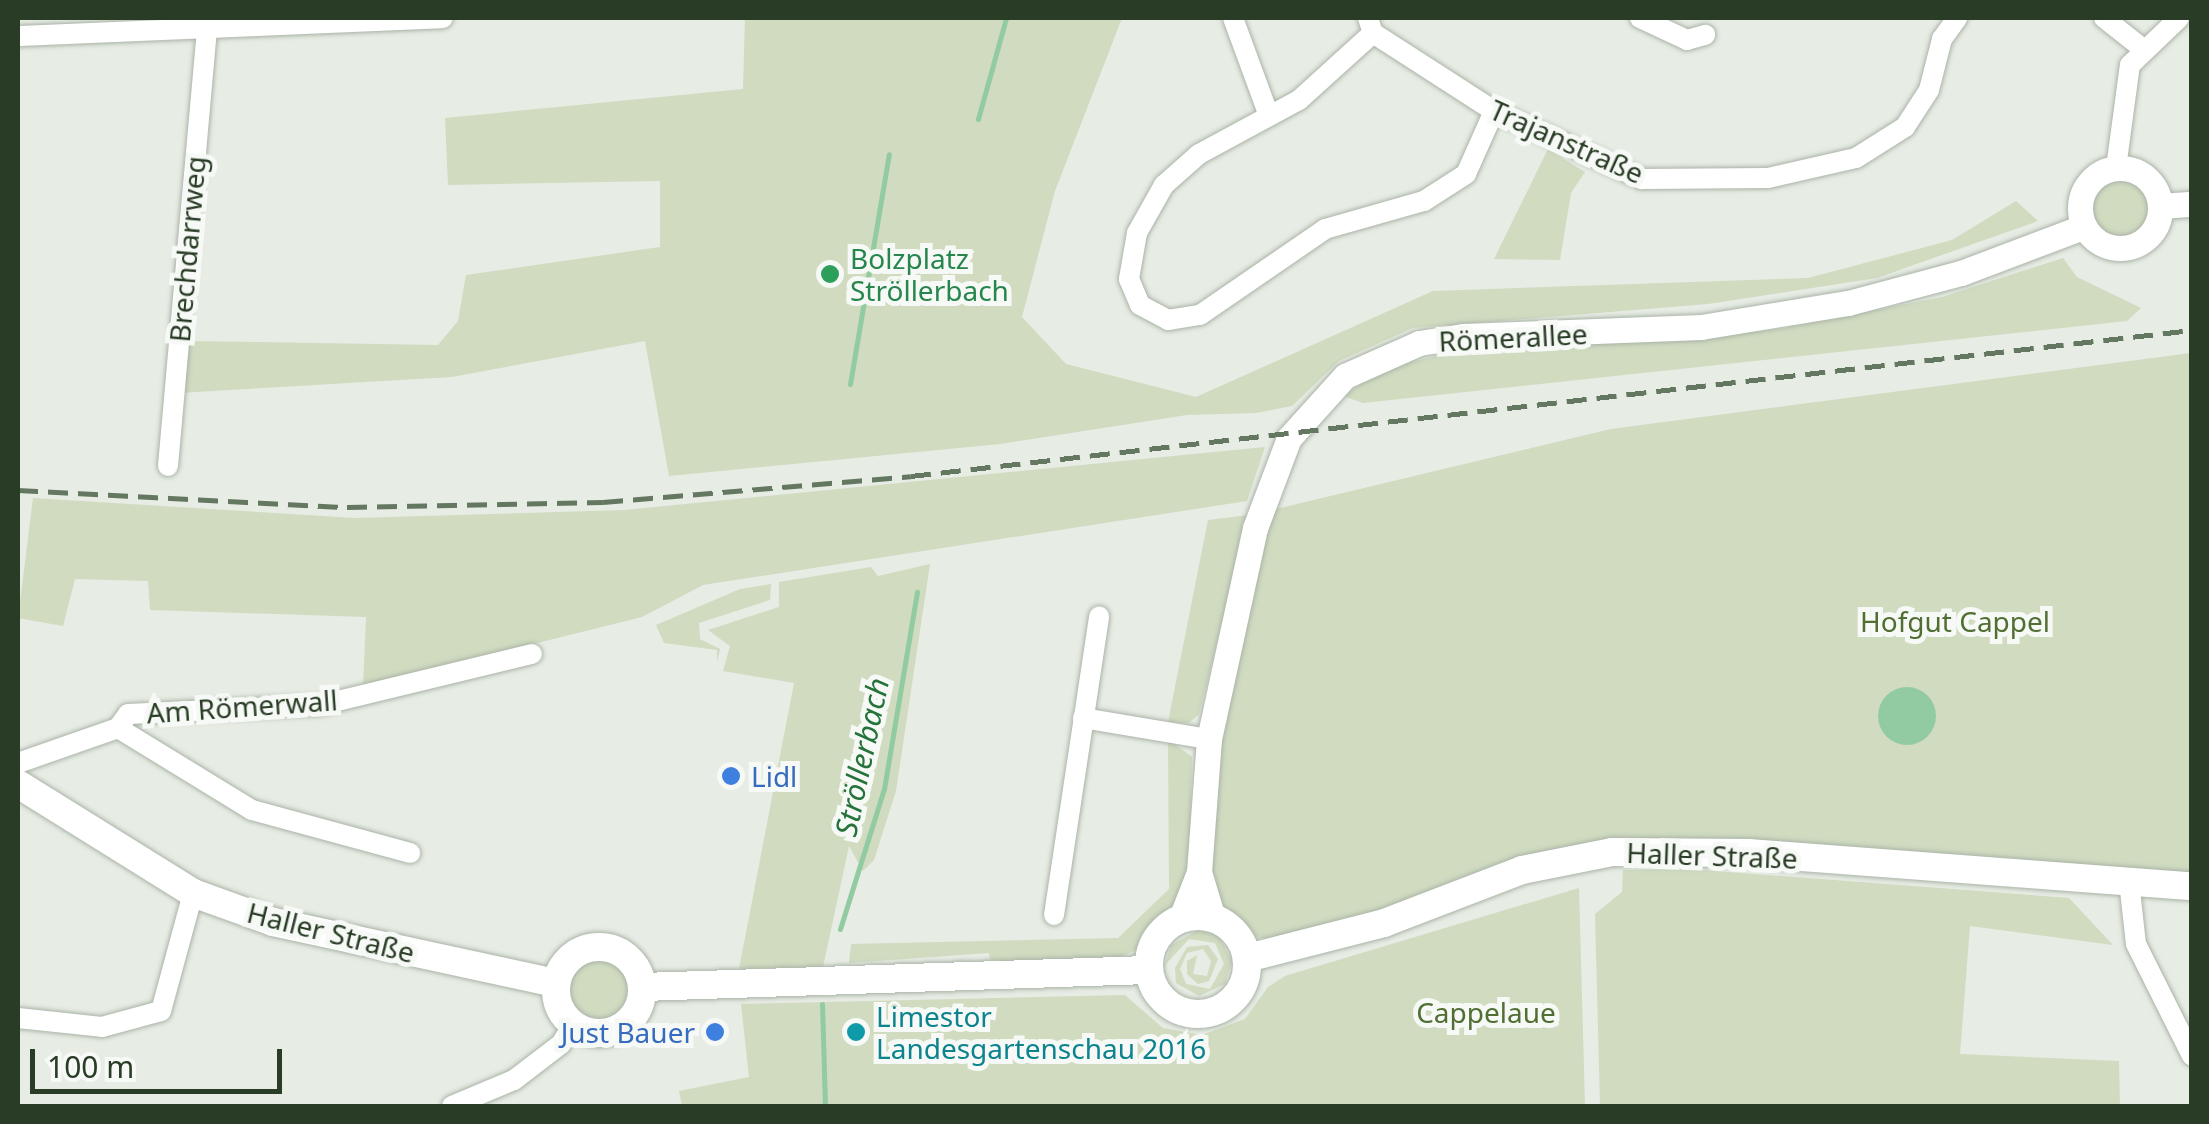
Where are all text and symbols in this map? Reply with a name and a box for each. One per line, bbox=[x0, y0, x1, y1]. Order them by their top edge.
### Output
street label: Trajanstraße bbox=[1485, 92, 1649, 190]
street label: Brechdarrweg bbox=[162, 154, 212, 344]
place label: Bolzplatz Ströllerbach bbox=[850, 241, 1009, 307]
marker: Bolzplatz Ströllerbach bbox=[819, 263, 841, 285]
street label: Römerallee bbox=[1438, 316, 1588, 358]
park label: Hofgut Cappel bbox=[1860, 604, 2050, 638]
water label: Ströllerbach bbox=[828, 674, 896, 840]
street label: Am Römerwall bbox=[145, 683, 339, 729]
place label: Lidl bbox=[751, 759, 797, 793]
marker: Lidl bbox=[720, 765, 742, 787]
street label: Haller Straße bbox=[1626, 835, 1798, 875]
street label: Haller Straße bbox=[244, 895, 418, 969]
park label: Cappelaue bbox=[1416, 995, 1556, 1029]
place label: Limestor Landesgartenschau 2016 bbox=[876, 999, 1206, 1065]
place label: Just Bauer bbox=[561, 1015, 695, 1049]
marker: Just Bauer bbox=[704, 1021, 726, 1043]
marker: Limestor Landesgartenschau 2016 bbox=[845, 1021, 867, 1043]
scale bar bbox=[35, 1029, 288, 1091]
text: 100 m bbox=[47, 1046, 134, 1087]

